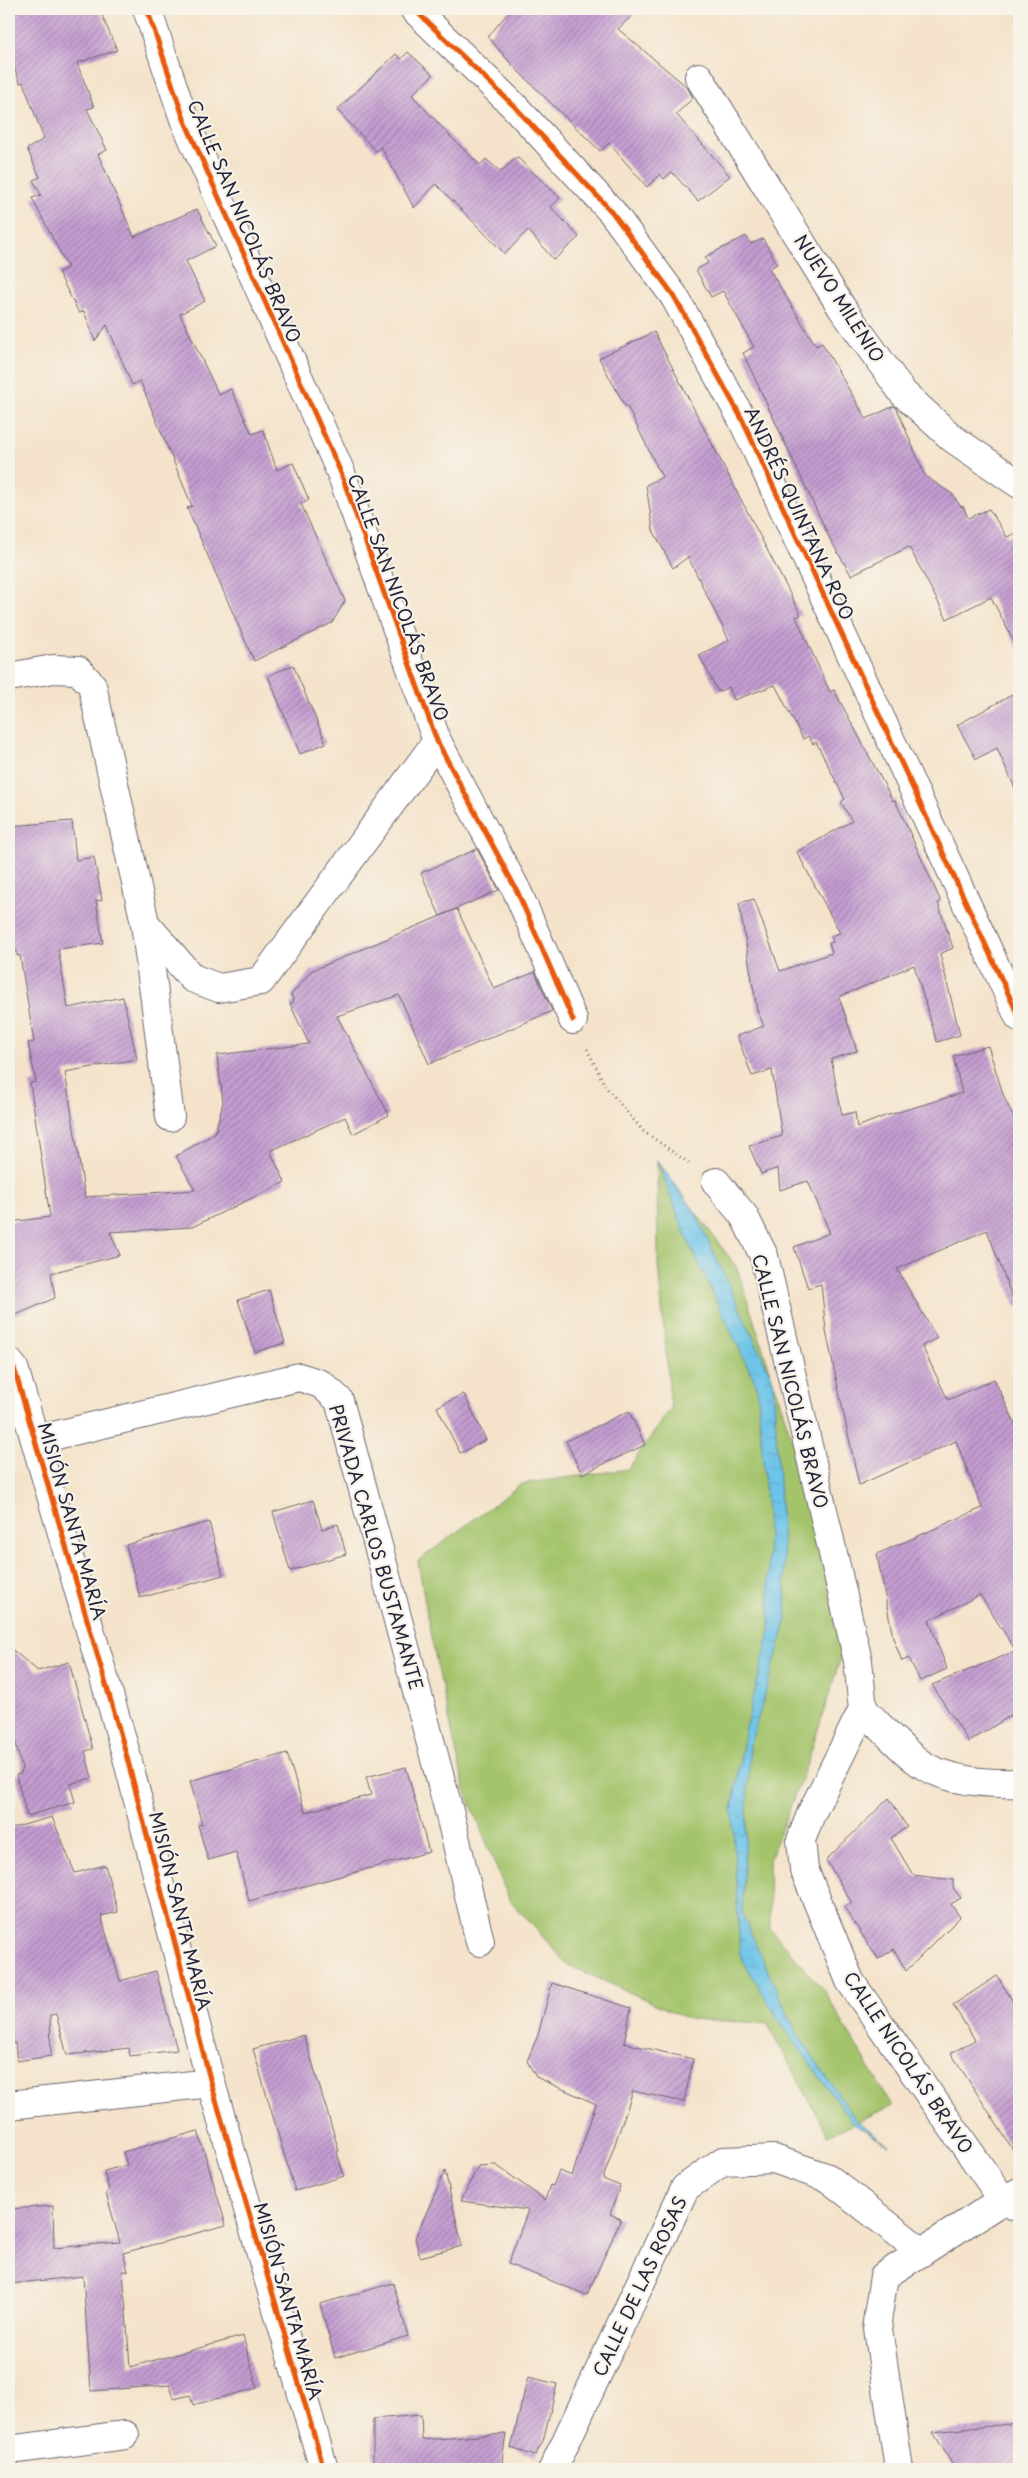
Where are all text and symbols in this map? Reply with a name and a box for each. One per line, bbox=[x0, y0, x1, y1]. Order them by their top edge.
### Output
street label: CALLE SAN NICOLÁS BRAVO bbox=[182, 95, 308, 347]
street label: NUEVO MILENIO bbox=[788, 229, 892, 367]
street label: ANDRÉS QUINTANA ROO bbox=[739, 402, 861, 624]
street label: CALLE SAN NICOLÁS BRAVO bbox=[342, 470, 456, 724]
street label: CALLE SAN NICOLÁS BRAVO bbox=[746, 1251, 836, 1511]
street label: PRIVADA CARLOS BUSTAMANTE bbox=[323, 1401, 431, 1693]
street label: MISIÓN SANTA MARÍA bbox=[32, 1419, 114, 1623]
street label: MISIÓN SANTA MARÍA bbox=[143, 1808, 219, 2014]
street label: CALLE NICOLÁS BRAVO bbox=[838, 1966, 980, 2158]
street label: CALLE DE LAS ROSAS bbox=[585, 2191, 693, 2381]
street label: MISIÓN SANTA MARÍA bbox=[248, 2199, 330, 2403]

